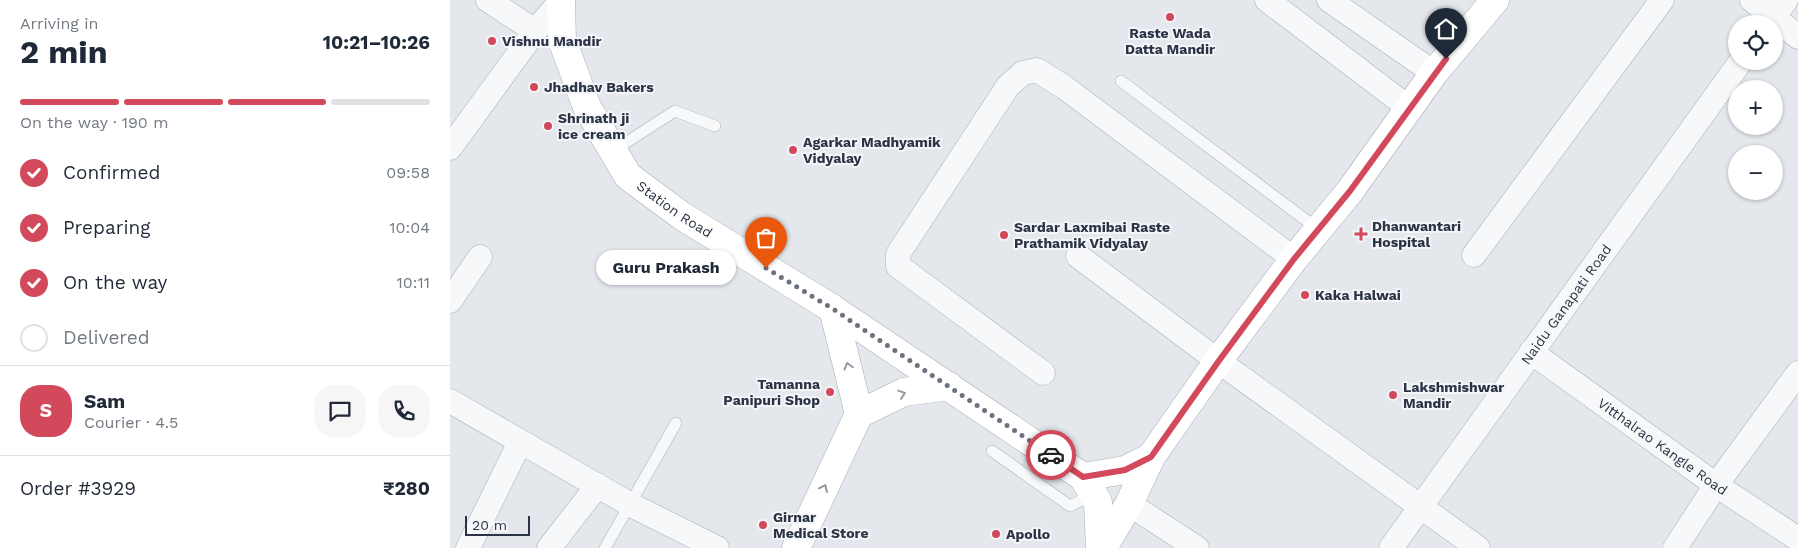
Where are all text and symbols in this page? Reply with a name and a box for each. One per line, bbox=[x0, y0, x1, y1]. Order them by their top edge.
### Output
pin bbox=[1425, 8, 1467, 59]
marker: Raste Wada Datta Mandir bbox=[1164, 11, 1176, 23]
text: Arriving in bbox=[20, 14, 98, 33]
icon: home bbox=[1432, 15, 1460, 43]
map controls bbox=[1728, 15, 1783, 200]
button: locate bbox=[1728, 15, 1783, 70]
place label: Raste Wada Datta Mandir bbox=[1125, 25, 1215, 57]
text: 10:21–10:26 bbox=[323, 31, 430, 54]
text: 2 min bbox=[20, 33, 108, 71]
place label: Vishnu Mandir bbox=[502, 33, 602, 49]
marker: Vishnu Mandir bbox=[486, 35, 498, 47]
place label: Jhadhav Bakers bbox=[544, 79, 654, 95]
button: + bbox=[1728, 80, 1783, 135]
marker: Jhadhav Bakers bbox=[528, 81, 540, 93]
place label: Shrinath ji ice cream bbox=[558, 110, 629, 142]
text: On the way · 190 m bbox=[20, 113, 169, 132]
marker: Shrinath ji ice cream bbox=[542, 120, 554, 132]
place label: Agarkar Madhyamik Vidyalay bbox=[803, 134, 941, 166]
marker: Agarkar Madhyamik Vidyalay bbox=[787, 144, 799, 156]
button: − bbox=[1728, 145, 1783, 200]
icon: check bbox=[20, 159, 48, 187]
text: Confirmed bbox=[63, 161, 160, 184]
text: 09:58 bbox=[386, 163, 430, 182]
street label: Station Road bbox=[634, 177, 715, 241]
icon: check bbox=[20, 214, 48, 242]
text: Preparing bbox=[63, 216, 150, 239]
pin bbox=[745, 217, 787, 268]
text: 10:04 bbox=[389, 218, 430, 237]
place label: Dhanwantari Hospital bbox=[1372, 218, 1461, 250]
place label: Sardar Laxmibai Raste Prathamik Vidyalay bbox=[1014, 219, 1170, 251]
icon: bag bbox=[752, 224, 780, 252]
marker: Dhanwantari Hospital bbox=[1354, 227, 1368, 241]
marker: Sardar Laxmibai Raste Prathamik Vidyalay bbox=[998, 229, 1010, 241]
street label: Naidu Ganapati Road bbox=[1518, 241, 1615, 367]
callout: Guru Prakash bbox=[596, 250, 736, 286]
text: Guru Prakash bbox=[612, 258, 720, 277]
icon: check bbox=[20, 269, 48, 297]
text: On the way bbox=[63, 271, 167, 294]
text: 10:11 bbox=[397, 273, 430, 292]
place label: Kaka Halwai bbox=[1315, 287, 1401, 303]
marker: Kaka Halwai bbox=[1299, 289, 1311, 301]
text: Delivered bbox=[63, 326, 150, 349]
one-way arrow bbox=[843, 363, 853, 371]
place label: Tamanna Panipuri Shop bbox=[723, 376, 821, 408]
place label: Lakshmishwar Mandir bbox=[1403, 379, 1504, 411]
button: chat bbox=[314, 385, 366, 437]
button: phone bbox=[378, 385, 430, 437]
marker: Tamanna Panipuri Shop bbox=[824, 386, 836, 398]
marker: Lakshmishwar Mandir bbox=[1387, 389, 1399, 401]
text: Sam bbox=[84, 390, 125, 413]
one-way arrow bbox=[898, 390, 906, 400]
street label: Vitthalrao Kangle Road bbox=[1595, 395, 1730, 498]
text: S bbox=[40, 399, 52, 422]
text: Courier · 4.5 bbox=[84, 413, 178, 432]
courier bbox=[1026, 430, 1076, 480]
icon: car bbox=[1037, 441, 1065, 469]
text: Order #3929 bbox=[20, 477, 136, 500]
text: ₹280 bbox=[383, 477, 430, 500]
one-way arrow bbox=[818, 484, 828, 493]
place label: Girnar Medical Store bbox=[773, 509, 869, 541]
scale bar bbox=[465, 513, 530, 536]
text: 20 m bbox=[472, 517, 507, 533]
marker: Girnar Medical Store bbox=[757, 519, 769, 531]
place label: Apollo bbox=[1006, 526, 1050, 542]
marker: Apollo bbox=[990, 528, 1002, 540]

